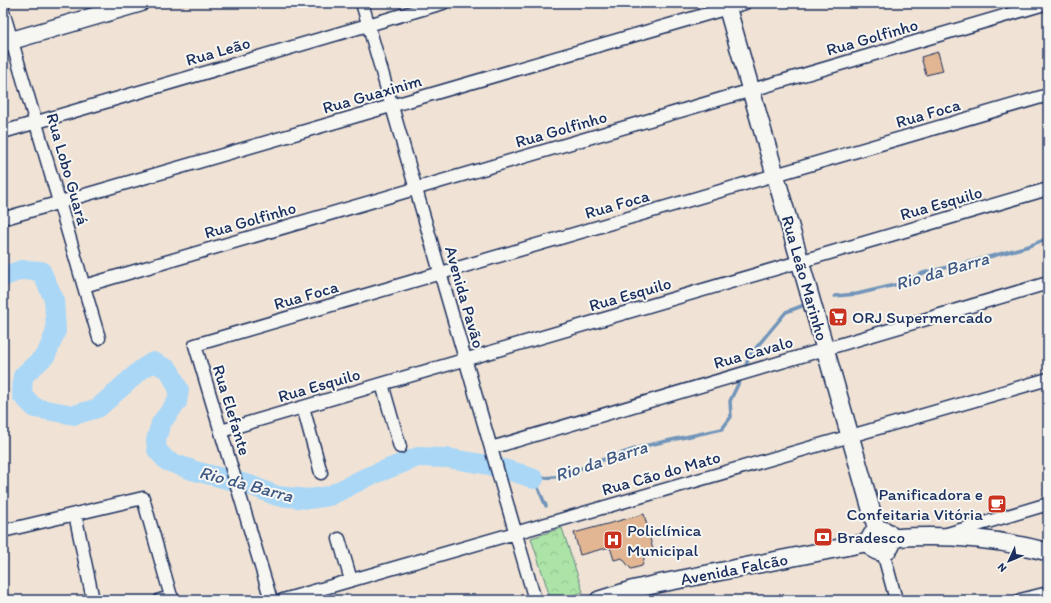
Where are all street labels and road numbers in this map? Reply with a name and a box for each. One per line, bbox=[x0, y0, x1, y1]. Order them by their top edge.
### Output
street label: Rua Golfinho bbox=[824, 14, 920, 60]
street label: Rua Leão bbox=[183, 32, 253, 70]
street label: Rua Guaxinim bbox=[320, 70, 424, 118]
street label: Rua Foca bbox=[893, 94, 963, 132]
street label: Rua Golfinho bbox=[513, 106, 609, 152]
street label: Rua Lobo Guará bbox=[42, 111, 94, 227]
street label: Rua Esquilo bbox=[898, 182, 984, 224]
street label: Rua Foca bbox=[582, 185, 652, 223]
street label: Rua Golfinho bbox=[202, 197, 298, 243]
street label: Rua Leão Marinho bbox=[778, 213, 832, 343]
street label: Avenida Pavão bbox=[441, 244, 489, 350]
street label: Rua Esquilo bbox=[587, 273, 673, 315]
street label: Rua Foca bbox=[271, 276, 341, 314]
street label: Rua Cavalo bbox=[711, 331, 795, 373]
street label: Rua Elefante bbox=[209, 362, 255, 458]
street label: Rua Esquilo bbox=[276, 364, 362, 406]
street label: Rua Cão do Mato bbox=[599, 446, 723, 500]
street label: Avenida Falcão bbox=[679, 549, 789, 589]

